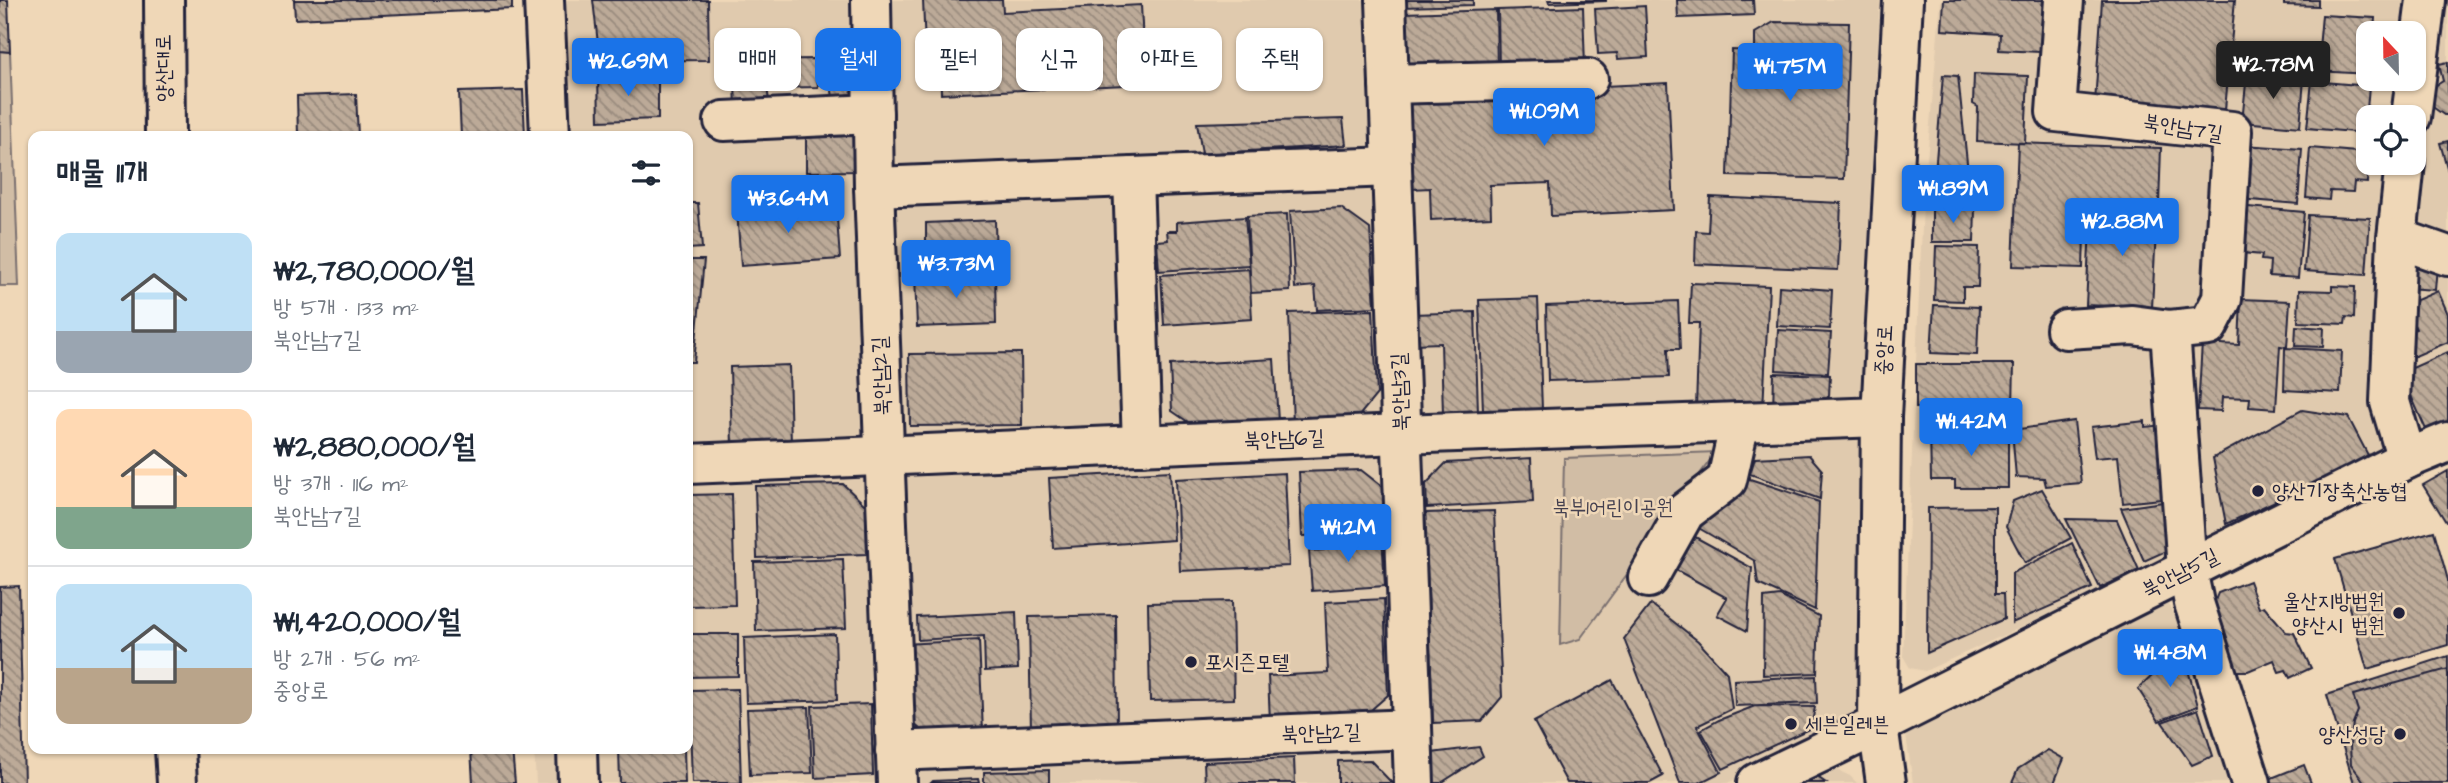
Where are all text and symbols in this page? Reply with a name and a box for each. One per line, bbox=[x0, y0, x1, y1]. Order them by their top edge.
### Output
north arrow bbox=[2356, 21, 2426, 91]
map controls bbox=[2356, 21, 2426, 175]
chip: 매매 bbox=[714, 28, 801, 91]
chip: 월세 bbox=[815, 28, 901, 91]
chip: 필터 bbox=[915, 28, 1002, 91]
chip: 신규 bbox=[1016, 28, 1103, 91]
chip: 아파트 bbox=[1117, 28, 1222, 91]
chip: 주택 bbox=[1236, 28, 1323, 91]
street label: 양산대로 bbox=[149, 34, 179, 102]
pin: ₩2.69M bbox=[571, 38, 685, 98]
pin: ₩2.78M bbox=[2216, 42, 2330, 101]
pin: ₩1.75M bbox=[1733, 43, 1847, 103]
text: ₩2.69M bbox=[588, 45, 668, 77]
text: ₩2.78M bbox=[2232, 48, 2314, 80]
text: ₩1.75M bbox=[1754, 50, 1826, 82]
pin: ₩1.09M bbox=[1487, 88, 1601, 148]
text: ₩1.09M bbox=[1509, 95, 1579, 127]
button: locate bbox=[2356, 105, 2426, 175]
street label: 북안남7길 bbox=[2141, 107, 2225, 149]
text: 매물 11개 bbox=[56, 152, 148, 194]
icon: filters bbox=[627, 154, 665, 192]
pin: ₩1.89M bbox=[1896, 166, 2010, 225]
text: ₩1.89M bbox=[1918, 172, 1988, 204]
pin: ₩3.64M bbox=[731, 176, 845, 235]
text: ₩3.64M bbox=[747, 182, 829, 214]
pin: ₩2.88M bbox=[2065, 198, 2179, 258]
text: ₩2.88M bbox=[2081, 205, 2163, 237]
pin: ₩3.73M bbox=[899, 240, 1013, 300]
text: ₩3.73M bbox=[918, 247, 994, 279]
text: ₩2,780,000/월 bbox=[273, 250, 475, 292]
icon: home bbox=[112, 261, 196, 345]
text: 방 5개 · 133 m² bbox=[273, 292, 419, 324]
text: 북안남7길 bbox=[273, 324, 361, 356]
street label: 중앙로 bbox=[1868, 324, 1900, 376]
street label: 북안남2길 bbox=[865, 336, 897, 416]
street label: 북안남3길 bbox=[1384, 352, 1416, 432]
pin: ₩1.42M bbox=[1914, 398, 2028, 458]
text: ₩1.42M bbox=[1935, 405, 2007, 437]
street label: 북안남6길 bbox=[1243, 423, 1325, 455]
text: ₩2,880,000/월 bbox=[273, 426, 476, 468]
icon: home bbox=[112, 437, 196, 521]
text: 방 3개 · 116 m² bbox=[273, 468, 409, 500]
place label: 양산기장축산농협 bbox=[2272, 477, 2407, 506]
marker: 양산기장축산농협 bbox=[2250, 483, 2266, 499]
park label: 북부1어린이공원 bbox=[1553, 493, 1673, 522]
text: 북안남7길 bbox=[273, 500, 361, 532]
pin: ₩1.2M bbox=[1299, 504, 1397, 564]
text: ₩1.2M bbox=[1320, 511, 1376, 543]
street label: 북안남5길 bbox=[2137, 541, 2223, 605]
place label: 울산지방법원 양산시 법원 bbox=[2284, 587, 2385, 640]
text: ₩1,420,000/월 bbox=[273, 601, 461, 643]
marker: 울산지방법원 양산시 법원 bbox=[2391, 605, 2407, 621]
icon: home bbox=[112, 612, 196, 696]
pin: ₩1.48M bbox=[2113, 630, 2227, 689]
text: ₩1.48M bbox=[2134, 636, 2206, 668]
text: 방 2개 · 56 m² bbox=[273, 643, 420, 675]
place label: 포시즌모텔 bbox=[1205, 648, 1290, 677]
marker: 포시즌모텔 bbox=[1183, 654, 1199, 670]
text: 중앙로 bbox=[273, 675, 329, 707]
place label: 세븐일레븐 bbox=[1805, 710, 1890, 739]
marker: 세븐일레븐 bbox=[1783, 716, 1799, 732]
street label: 북안남2길 bbox=[1281, 717, 1361, 749]
place label: 양산성당 bbox=[2318, 720, 2386, 749]
marker: 양산성당 bbox=[2392, 726, 2408, 742]

